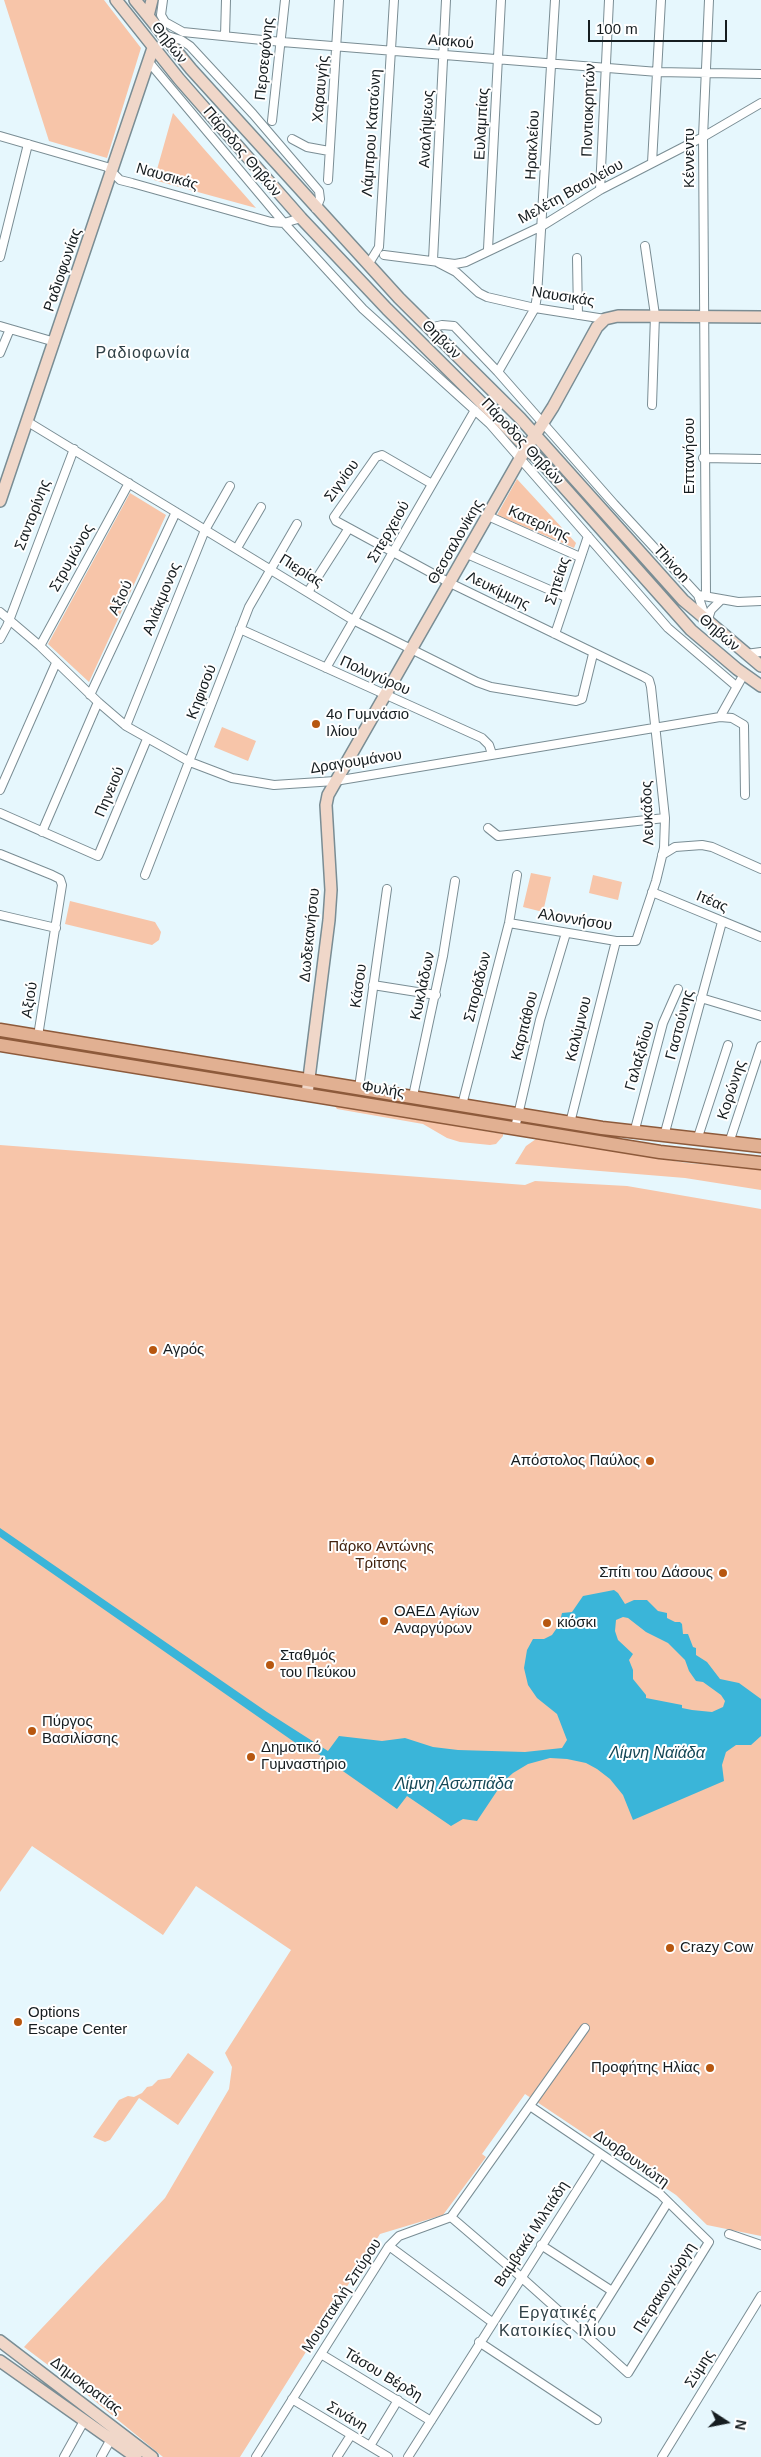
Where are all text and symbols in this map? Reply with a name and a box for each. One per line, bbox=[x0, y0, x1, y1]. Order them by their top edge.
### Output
scale bar bbox=[591, 10, 730, 42]
street label: Περσεφόνης bbox=[252, 17, 278, 101]
street label: Θηβών bbox=[147, 19, 191, 67]
text: 100 m bbox=[596, 20, 638, 37]
street label: Αιακού bbox=[427, 31, 475, 53]
street label: Χαραυγής bbox=[309, 55, 333, 123]
street label: Ποντιοκρητών bbox=[578, 63, 600, 157]
street label: Λάμπρου Κατσώνη bbox=[359, 69, 385, 197]
street label: Ευλαμπίας bbox=[471, 87, 493, 161]
street label: Αναλήψεως bbox=[416, 90, 438, 168]
street label: Πάροδος Θηβών bbox=[199, 103, 285, 201]
street label: Ηρακλείου bbox=[522, 110, 544, 180]
street label: Κέννεντυ bbox=[681, 128, 699, 188]
street label: Μελέτη Βασιλείου bbox=[515, 156, 627, 228]
street label: Ναυσικάς bbox=[134, 160, 200, 194]
street label: Ραδιοφωνίας bbox=[40, 226, 86, 314]
street label: Ναυσικάς bbox=[530, 283, 596, 311]
street label: Θηβών bbox=[418, 317, 464, 363]
district label: Ραδιοφωνία bbox=[94, 344, 192, 364]
street label: Πάροδος Θηβών bbox=[477, 395, 567, 489]
street label: Επτανήσου bbox=[681, 418, 699, 494]
street label: Σιγνίου bbox=[321, 457, 363, 505]
street label: Σαντορίνης bbox=[11, 477, 55, 553]
street label: Θεσσαλονίκης bbox=[424, 496, 488, 588]
street label: Σπερχειού bbox=[364, 498, 414, 566]
street label: Κατερίνης bbox=[505, 502, 573, 546]
street label: Στρυμώνος bbox=[46, 521, 98, 595]
street label: Thivon bbox=[649, 541, 693, 587]
street label: Πιερίας bbox=[276, 550, 326, 592]
street label: Σητείας bbox=[542, 555, 574, 607]
street label: Αλιάκμονος bbox=[139, 560, 185, 638]
street label: Λευκίμμης bbox=[463, 568, 533, 614]
street label: Αξιού bbox=[105, 578, 137, 618]
street label: Θηβών bbox=[695, 611, 743, 655]
street label: Πολυγύρου bbox=[337, 653, 413, 699]
street label: Κηφισού bbox=[183, 662, 221, 722]
place label: 4ο Γυμνάσιο Ιλίου bbox=[326, 706, 409, 741]
marker: 4ο Γυμνάσιο Ιλίου bbox=[310, 718, 322, 730]
street label: Δραγουμάνου bbox=[309, 746, 403, 778]
street label: Πηνειού bbox=[91, 764, 129, 820]
street label: Λευκάδος bbox=[638, 780, 658, 846]
street label: Δωδεκανήσου bbox=[296, 887, 324, 983]
street label: Ιτέας bbox=[693, 887, 731, 917]
street label: Αλοννήσου bbox=[537, 905, 613, 935]
street label: Κυκλάδων bbox=[407, 950, 439, 1022]
street label: Σποράδων bbox=[461, 950, 495, 1024]
street label: Κάσου bbox=[347, 963, 371, 1009]
street label: Αξιού bbox=[18, 981, 42, 1019]
street label: Γαστούνης bbox=[662, 988, 698, 1062]
street label: Καρπάθου bbox=[508, 990, 542, 1062]
street label: Καλύμνου bbox=[562, 995, 596, 1063]
street label: Γαλαξιδίου bbox=[622, 1019, 658, 1093]
street label: Κορώνης bbox=[714, 1058, 750, 1122]
street label: Φυλής bbox=[360, 1078, 406, 1102]
place label: Αγρός bbox=[163, 1341, 204, 1359]
marker: Αγρός bbox=[147, 1344, 159, 1356]
place label: Απόστολος Παύλος bbox=[511, 1452, 640, 1470]
marker: Απόστολος Παύλος bbox=[644, 1455, 656, 1467]
park label: Πάρκο Αντώνης Τρίτσης bbox=[328, 1538, 434, 1573]
place label: Σπίτι του Δάσους bbox=[599, 1564, 713, 1582]
marker: Σπίτι του Δάσους bbox=[717, 1567, 729, 1579]
place label: ΟΑΕΔ Αγίων Αναργύρων bbox=[394, 1603, 479, 1638]
place label: κιόσκι bbox=[557, 1614, 596, 1632]
marker: ΟΑΕΔ Αγίων Αναργύρων bbox=[378, 1615, 390, 1627]
marker: κιόσκι bbox=[541, 1617, 553, 1629]
place label: Σταθμός του Πεύκου bbox=[280, 1647, 356, 1682]
marker: Σταθμός του Πεύκου bbox=[264, 1659, 276, 1671]
place label: Πύργος Βασιλίσσης bbox=[42, 1713, 118, 1748]
marker: Πύργος Βασιλίσσης bbox=[26, 1725, 38, 1737]
place label: Δημοτικό Γυμναστήριο bbox=[261, 1739, 346, 1774]
water label: Λίμνη Ναϊάδα bbox=[609, 1744, 705, 1764]
marker: Δημοτικό Γυμναστήριο bbox=[245, 1751, 257, 1763]
water label: Λίμνη Ασωπιάδα bbox=[395, 1775, 513, 1795]
place label: Crazy Cow bbox=[680, 1939, 753, 1957]
marker: Crazy Cow bbox=[664, 1942, 676, 1954]
place label: Options Escape Center bbox=[28, 2004, 127, 2039]
marker: Options Escape Center bbox=[12, 2016, 24, 2028]
place label: Προφήτης Ηλίας bbox=[591, 2059, 700, 2077]
marker: Προφήτης Ηλίας bbox=[704, 2062, 716, 2074]
street label: Δυοβουνιώτη bbox=[590, 2126, 672, 2192]
street label: Βαμβακά Μιλτιάδη bbox=[491, 2178, 573, 2290]
street label: Μουστακλή Σπύρου bbox=[298, 2236, 386, 2356]
street label: Πετρακογιώργη bbox=[630, 2239, 700, 2337]
district label: Εργατικές Κατοικίες Ιλίου bbox=[497, 2304, 619, 2342]
street label: Τάσου Βέρδη bbox=[341, 2345, 425, 2405]
street label: Σύμης bbox=[681, 2347, 719, 2391]
street label: Δημοκρατίας bbox=[47, 2353, 125, 2419]
north arrow bbox=[701, 2397, 751, 2447]
street label: Σινάνη bbox=[323, 2398, 371, 2436]
text: N bbox=[732, 2418, 750, 2431]

